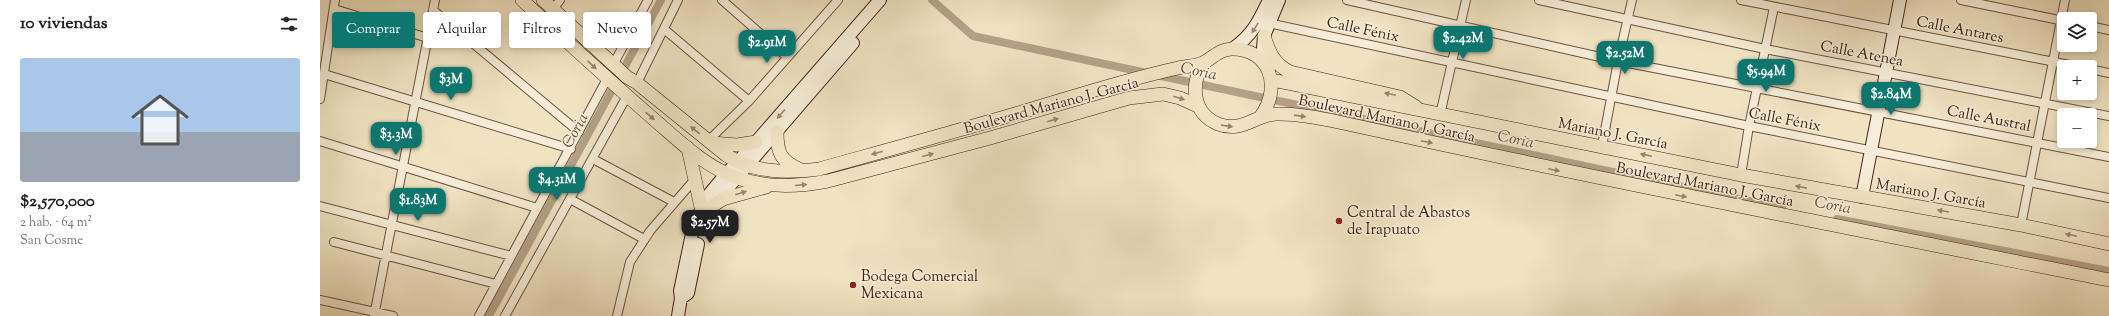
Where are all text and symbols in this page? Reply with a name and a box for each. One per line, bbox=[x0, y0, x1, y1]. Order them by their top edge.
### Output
text: 10 viviendas bbox=[20, 12, 107, 36]
chip: Comprar bbox=[332, 12, 415, 48]
chip: Alquilar bbox=[423, 12, 501, 48]
chip: Filtros bbox=[509, 12, 575, 48]
chip: Nuevo bbox=[583, 12, 651, 48]
street label: Calle Antares bbox=[1914, 12, 2005, 49]
map controls bbox=[2057, 12, 2097, 148]
button: layers bbox=[2057, 12, 2097, 52]
icon: filters bbox=[278, 13, 300, 35]
street label: Calle Fénix bbox=[1324, 13, 1401, 48]
one-way arrow bbox=[1251, 22, 1258, 34]
pin: $2.42M bbox=[1430, 26, 1496, 60]
pin: $2.91M bbox=[734, 30, 800, 64]
text: $2.42M bbox=[1443, 30, 1483, 48]
text: $2.91M bbox=[748, 34, 786, 52]
street label: Calle Atenea bbox=[1818, 36, 1905, 73]
pin: $2.52M bbox=[1592, 41, 1658, 75]
text: $2.52M bbox=[1606, 45, 1644, 63]
water label: Coria bbox=[1178, 57, 1219, 88]
pin: $5.94M bbox=[1733, 59, 1799, 93]
one-way arrow bbox=[586, 60, 597, 69]
button: + bbox=[2057, 60, 2097, 100]
text: $5.94M bbox=[1746, 63, 1786, 81]
pin: $3M bbox=[432, 67, 470, 101]
text: $3M bbox=[439, 71, 463, 89]
street label: Boulevard Mariano J. García bbox=[962, 73, 1141, 140]
pin: $2.84M bbox=[1858, 82, 1924, 116]
icon: home bbox=[124, 84, 196, 156]
text: $2.84M bbox=[1870, 86, 1912, 104]
street label: Boulevard Mariano J. García bbox=[1296, 90, 1477, 148]
one-way arrow bbox=[1384, 91, 1396, 97]
one-way arrow bbox=[1173, 95, 1185, 101]
street label: Calle Austral bbox=[1945, 101, 2033, 138]
street label: Calle Fénix bbox=[1747, 103, 1823, 138]
one-way arrow bbox=[776, 108, 785, 119]
button: − bbox=[2057, 108, 2097, 148]
water label: Coria bbox=[557, 109, 595, 153]
one-way arrow bbox=[646, 111, 655, 120]
one-way arrow bbox=[1294, 113, 1306, 119]
street label: Mariano J. García bbox=[1556, 114, 1669, 155]
one-way arrow bbox=[1047, 117, 1059, 123]
pin: $3.3M bbox=[368, 122, 424, 156]
one-way arrow bbox=[1221, 123, 1233, 129]
water label: Coria bbox=[1495, 125, 1536, 156]
text: $3.3M bbox=[380, 126, 412, 144]
one-way arrow bbox=[690, 126, 701, 135]
one-way arrow bbox=[1421, 139, 1433, 145]
one-way arrow bbox=[870, 150, 882, 156]
one-way arrow bbox=[922, 152, 934, 158]
one-way arrow bbox=[1640, 152, 1653, 158]
street label: Boulevard Mariano J. García bbox=[1614, 158, 1795, 213]
pin: $4.31M bbox=[524, 167, 590, 201]
one-way arrow bbox=[1548, 167, 1560, 173]
text: $4.31M bbox=[538, 171, 576, 189]
street label: Mariano J. García bbox=[1874, 174, 1987, 214]
one-way arrow bbox=[795, 182, 807, 188]
one-way arrow bbox=[1795, 183, 1807, 189]
pin: $1.83M bbox=[385, 188, 451, 222]
text: $2,570,000 bbox=[20, 190, 95, 214]
one-way arrow bbox=[735, 190, 747, 196]
text: $1.83M bbox=[399, 192, 437, 210]
water label: Coria bbox=[1812, 192, 1853, 221]
one-way arrow bbox=[1675, 193, 1688, 199]
place label: Central de Abastos de Irapuato bbox=[1347, 203, 1470, 241]
one-way arrow bbox=[1937, 208, 1949, 214]
pin: $2.57M bbox=[677, 210, 743, 244]
text: 2 hab. · 64 m² bbox=[20, 214, 92, 232]
text: $2.57M bbox=[691, 214, 730, 232]
marker: Central de Abastos de Irapuato bbox=[1334, 216, 1344, 226]
text: San Cosme bbox=[20, 232, 83, 250]
one-way arrow bbox=[2065, 232, 2077, 238]
place label: Bodega Comercial Mexicana bbox=[861, 267, 978, 305]
marker: Bodega Comercial Mexicana bbox=[848, 280, 858, 290]

